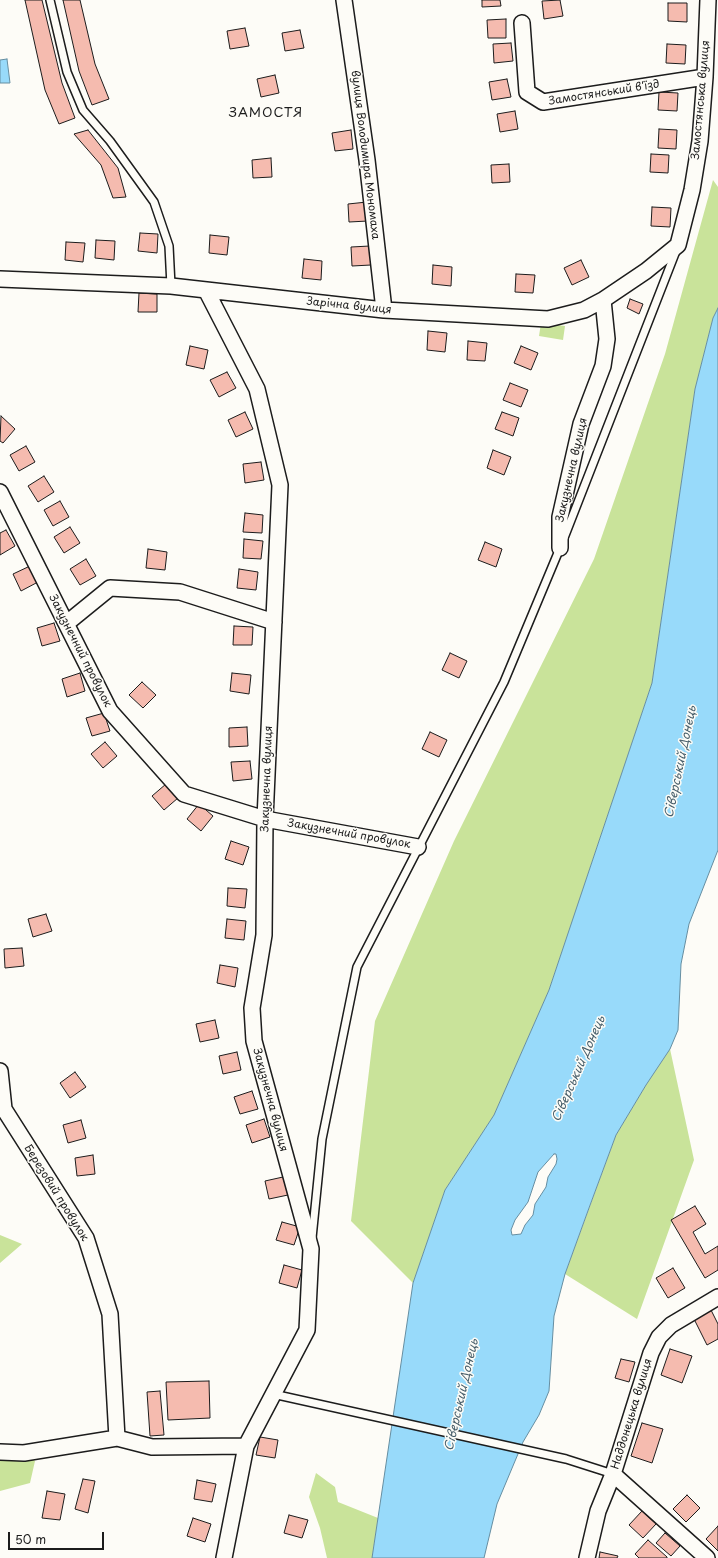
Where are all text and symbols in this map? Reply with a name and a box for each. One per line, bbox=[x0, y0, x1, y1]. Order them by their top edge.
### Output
street label: Замостянська вулиця bbox=[689, 40, 713, 160]
street label: вулиця Володимира Мономаха bbox=[348, 70, 382, 240]
street label: Замостянський в'їзд bbox=[548, 78, 660, 108]
district label: ЗАМОСТЯ bbox=[229, 105, 303, 121]
street label: Зарічна вулиця bbox=[306, 295, 392, 317]
street label: Закузнечна вулиця bbox=[554, 417, 590, 523]
street label: Закузнечний провулок bbox=[46, 592, 114, 710]
water label: Сіверський Донець bbox=[662, 705, 700, 819]
street label: Закузнечна вулиця bbox=[259, 726, 275, 832]
street label: Закузнечний провулок bbox=[286, 817, 412, 851]
water label: Сіверський Донець bbox=[549, 1014, 609, 1124]
street label: Закузнечна вулиця bbox=[250, 1047, 290, 1153]
street label: Березовий провулок bbox=[21, 1142, 91, 1244]
water label: Сіверський Донець bbox=[442, 1338, 482, 1452]
street label: Наддонецька вулиця bbox=[609, 1357, 655, 1471]
scale bar bbox=[10, 1524, 106, 1550]
text: 50 m bbox=[15, 1530, 46, 1548]

